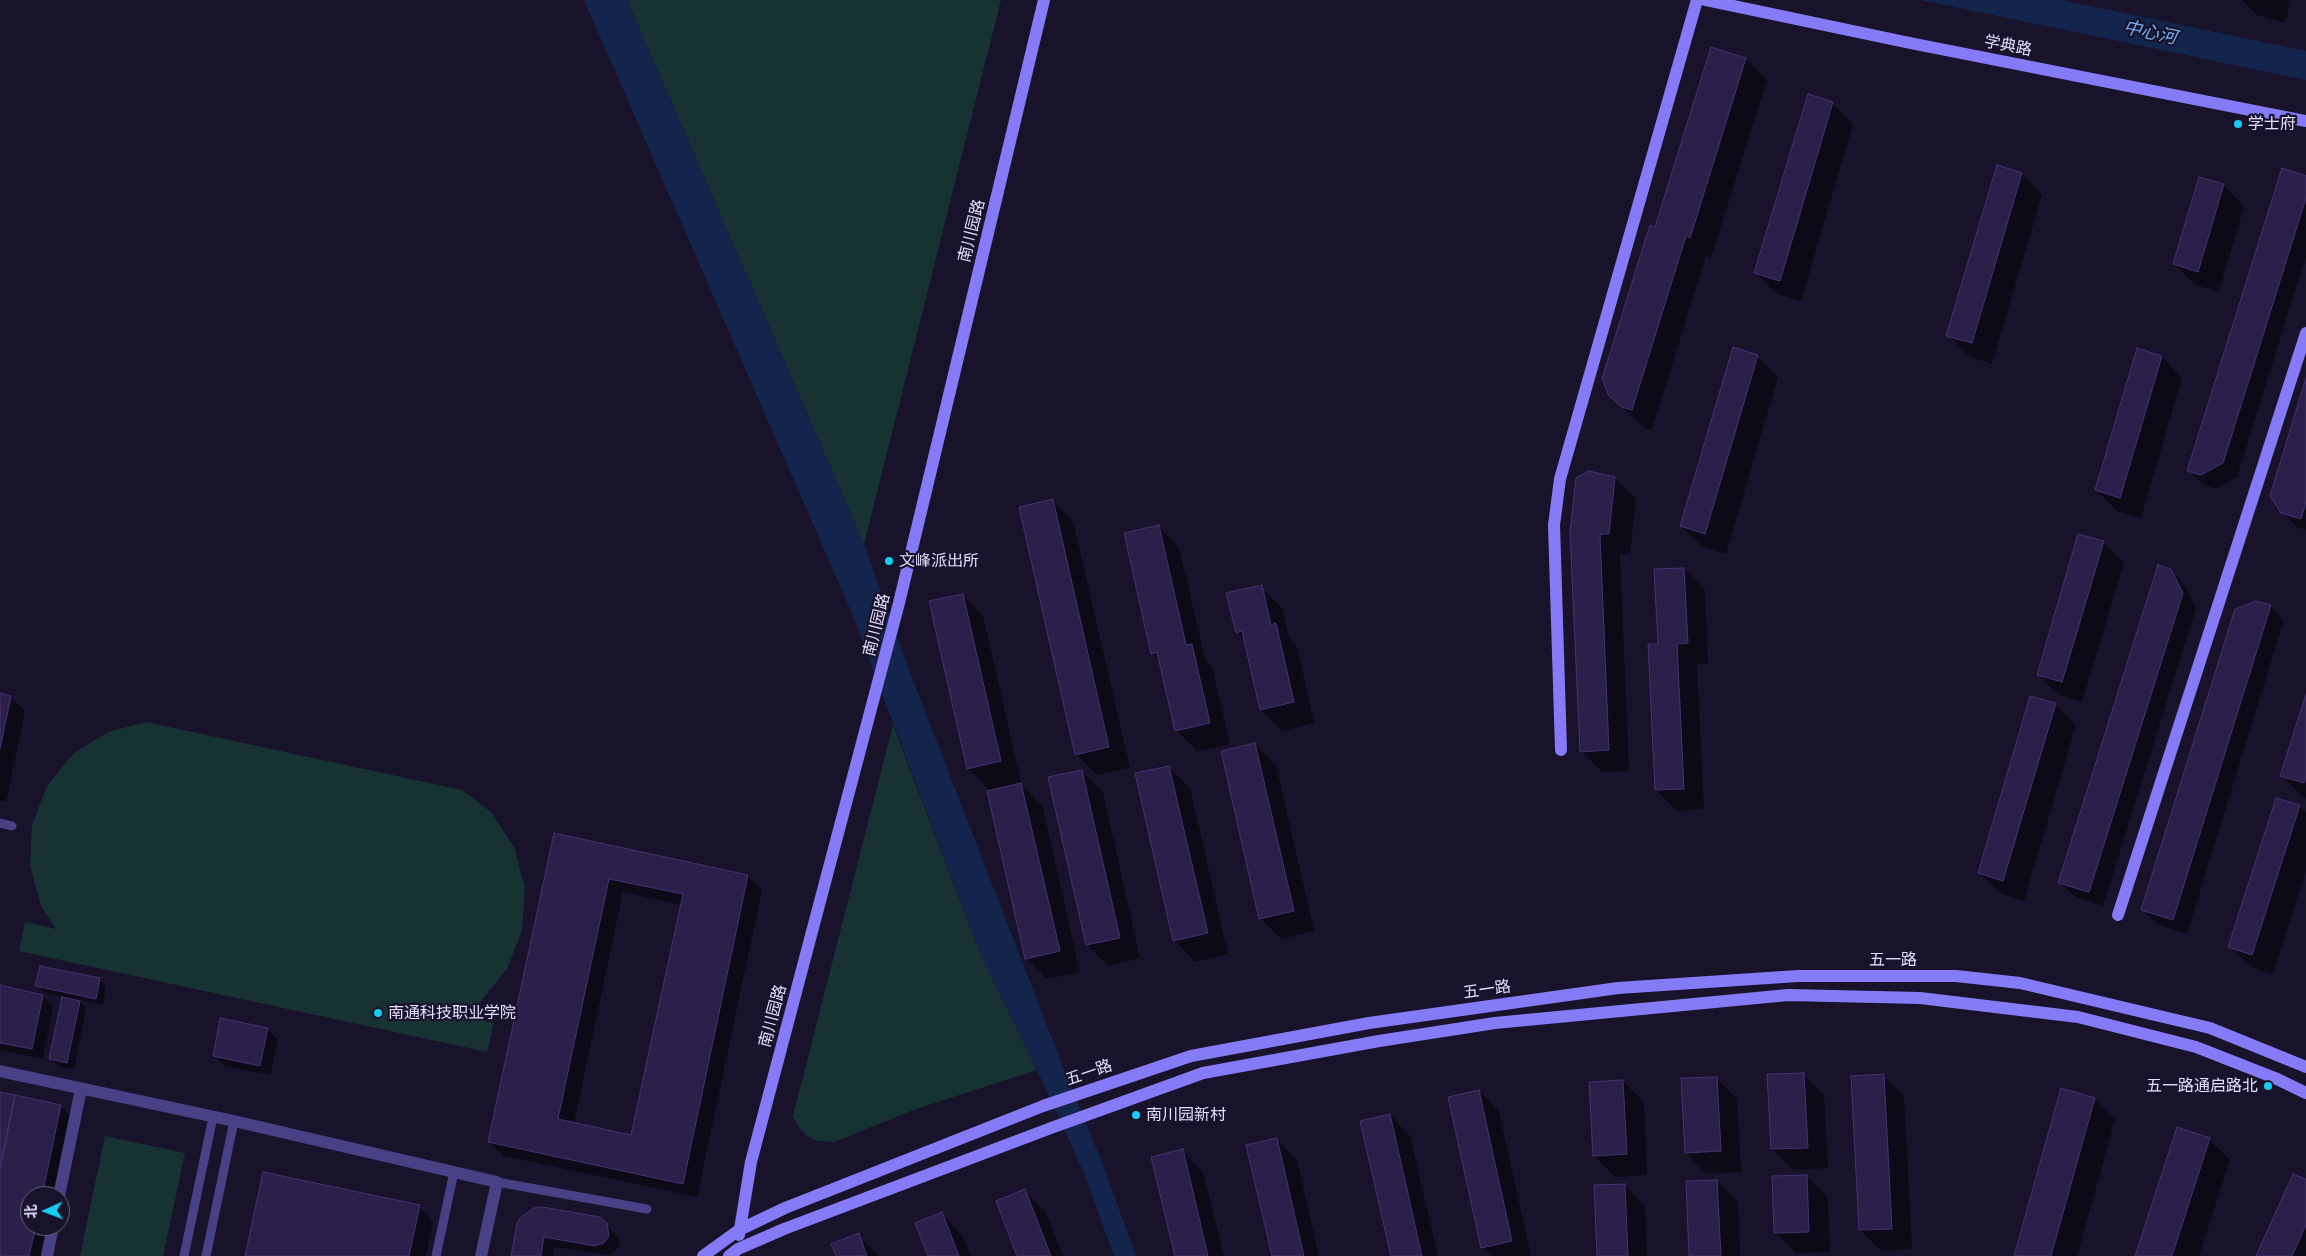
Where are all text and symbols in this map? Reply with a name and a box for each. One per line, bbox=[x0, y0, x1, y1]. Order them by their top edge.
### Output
water label: 中心河 bbox=[2121, 17, 2179, 49]
street label: 学典路 bbox=[1983, 32, 2033, 60]
place label: 学士府 bbox=[2248, 114, 2296, 134]
marker: 学士府 bbox=[2232, 118, 2244, 130]
street label: 南川园路 bbox=[955, 198, 989, 264]
place label: 文峰派出所 bbox=[899, 551, 979, 571]
marker: 文峰派出所 bbox=[883, 555, 895, 567]
street label: 南川园路 bbox=[860, 592, 894, 658]
street label: 五一路 bbox=[1869, 950, 1917, 970]
street label: 五一路 bbox=[1462, 977, 1512, 1003]
street label: 南川园路 bbox=[755, 983, 791, 1049]
place label: 南通科技职业学院 bbox=[388, 1003, 516, 1023]
marker: 南通科技职业学院 bbox=[372, 1007, 384, 1019]
street label: 五一路 bbox=[1063, 1056, 1115, 1090]
place label: 五一路通启路北 bbox=[2146, 1076, 2258, 1096]
marker: 五一路通启路北 bbox=[2262, 1080, 2274, 1092]
place label: 南川园新村 bbox=[1146, 1105, 1226, 1125]
marker: 南川园新村 bbox=[1130, 1109, 1142, 1121]
north arrow bbox=[20, 1186, 70, 1236]
text: 北 bbox=[22, 1204, 40, 1219]

